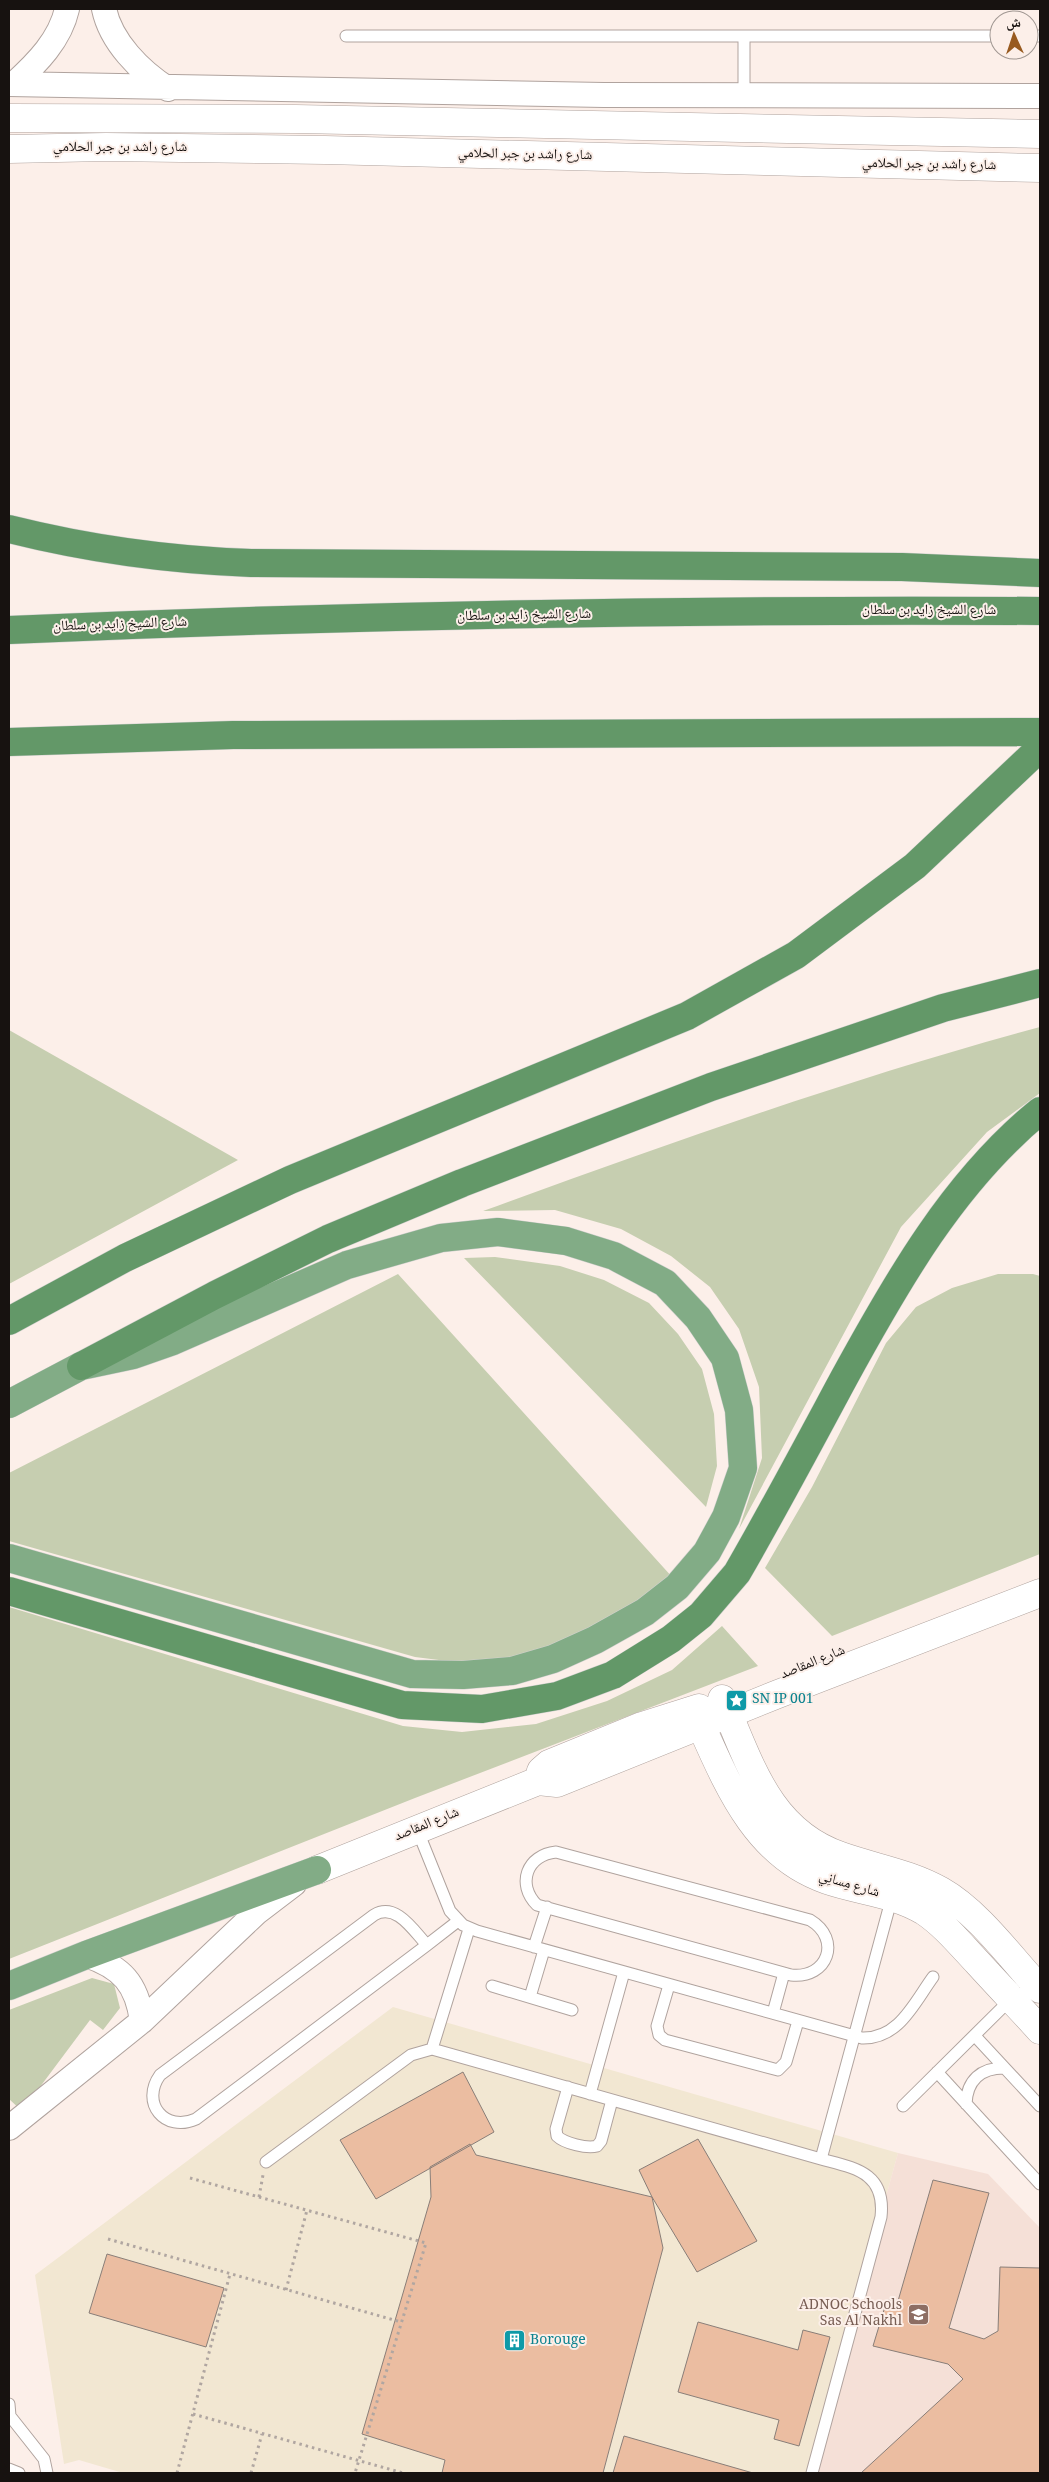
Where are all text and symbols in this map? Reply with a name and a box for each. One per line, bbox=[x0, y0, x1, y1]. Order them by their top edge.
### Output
north arrow bbox=[989, 10, 1039, 60]
text: ش bbox=[1005, 12, 1022, 36]
street label: شارع راشد بن جبر الحلامي bbox=[53, 136, 187, 160]
street label: شارع راشد بن جبر الحلامي bbox=[458, 142, 592, 168]
street label: شارع راشد بن جبر الحلامي bbox=[862, 152, 996, 178]
street label: شارع الشيخ زايد بن سلطان bbox=[862, 599, 996, 623]
street label: شارع الشيخ زايد بن سلطان bbox=[457, 603, 591, 629]
street label: شارع الشيخ زايد بن سلطان bbox=[52, 611, 188, 639]
street label: شارع المقاصد bbox=[777, 1639, 849, 1687]
place icon: SN IP 001 bbox=[724, 1688, 748, 1712]
place label: SN IP 001 bbox=[752, 1688, 814, 1712]
street label: شارع المقاصد bbox=[391, 1801, 463, 1849]
street label: شارع مِسانِي bbox=[816, 1865, 882, 1905]
place label: ADNOC Schools Sas Al Nakhl bbox=[799, 2294, 903, 2334]
school or university icon: ADNOC Schools Sas Al Nakhl bbox=[906, 2302, 930, 2326]
building icon: Borouge bbox=[502, 2329, 526, 2353]
place label: Borouge bbox=[530, 2329, 586, 2353]

